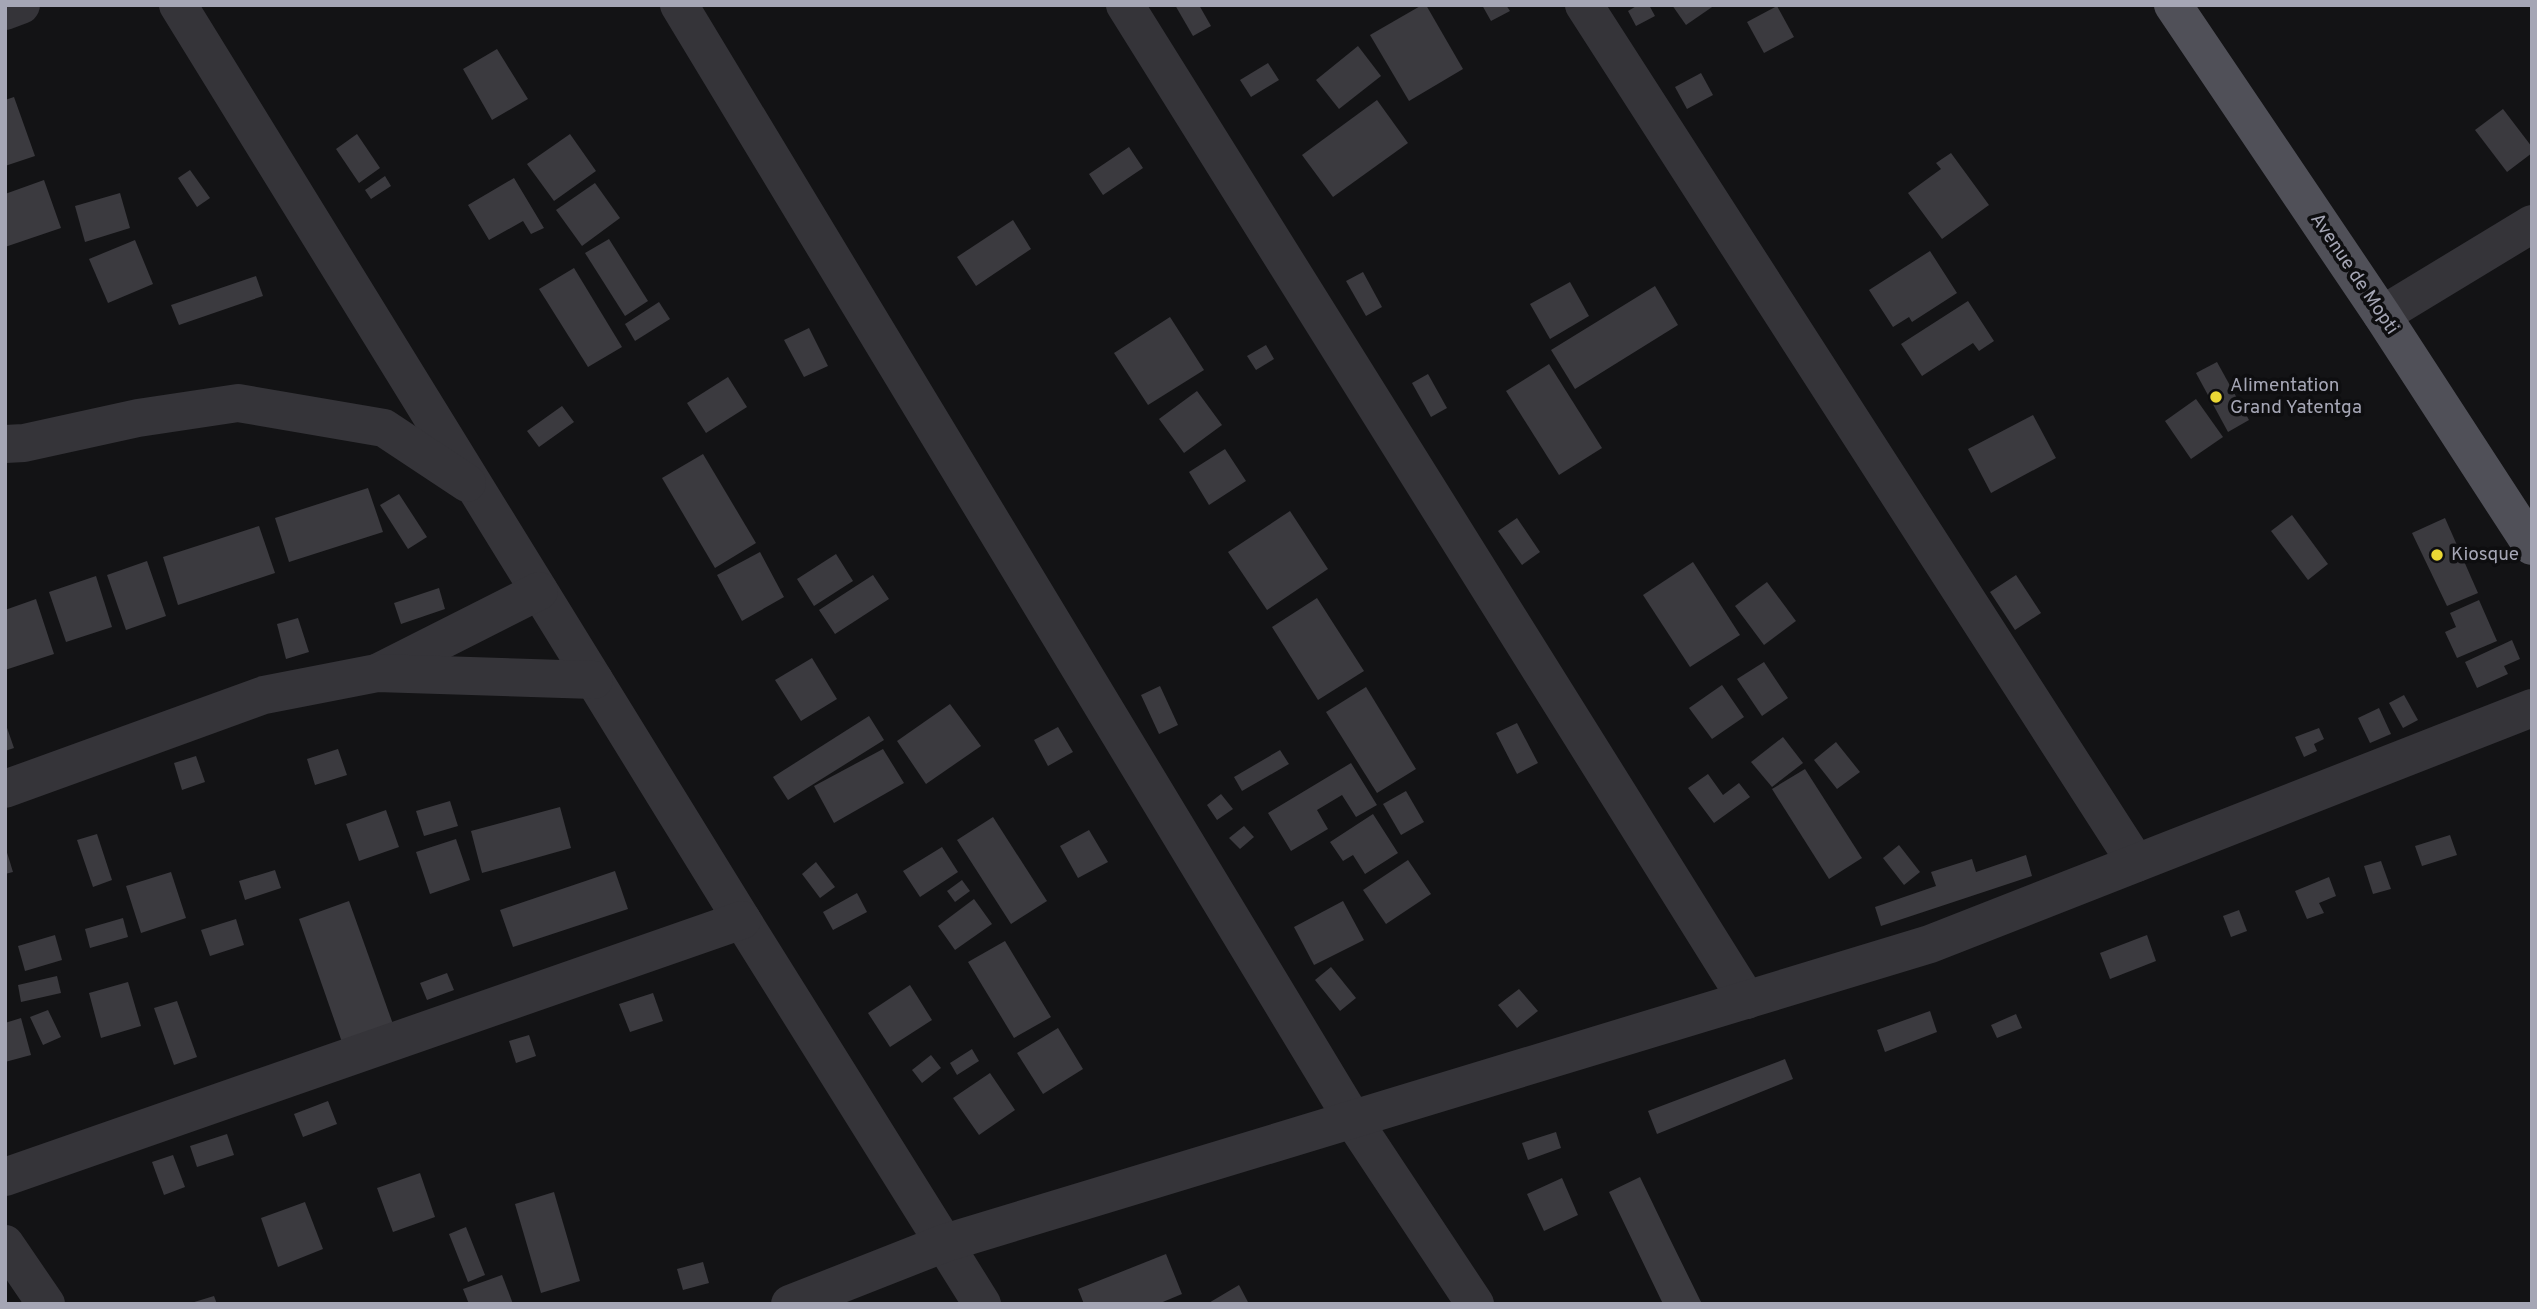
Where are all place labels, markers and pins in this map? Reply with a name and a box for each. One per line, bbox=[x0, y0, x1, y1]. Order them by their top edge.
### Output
place label: Alimentation Grand Yatentga bbox=[2230, 374, 2362, 420]
marker: Alimentation Grand Yatentga bbox=[2208, 389, 2224, 405]
place label: Kiosque bbox=[2451, 543, 2519, 567]
marker: Kiosque bbox=[2429, 547, 2445, 563]

